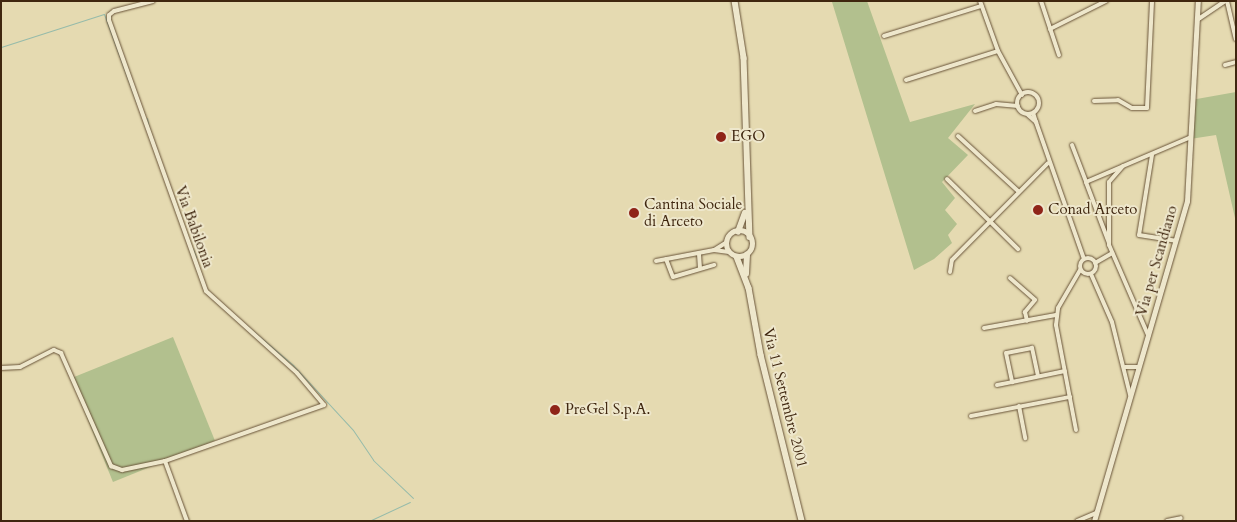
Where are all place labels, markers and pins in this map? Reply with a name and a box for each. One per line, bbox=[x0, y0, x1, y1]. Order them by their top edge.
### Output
place label: EGO bbox=[731, 128, 765, 146]
marker: EGO bbox=[715, 131, 727, 143]
place label: Cantina Sociale di Arceto bbox=[644, 195, 742, 230]
place label: Conad Arceto bbox=[1048, 201, 1137, 219]
marker: Conad Arceto bbox=[1032, 204, 1044, 216]
marker: Cantina Sociale di Arceto bbox=[628, 207, 640, 219]
place label: PreGel S.p.A. bbox=[565, 401, 650, 419]
marker: PreGel S.p.A. bbox=[549, 404, 561, 416]

